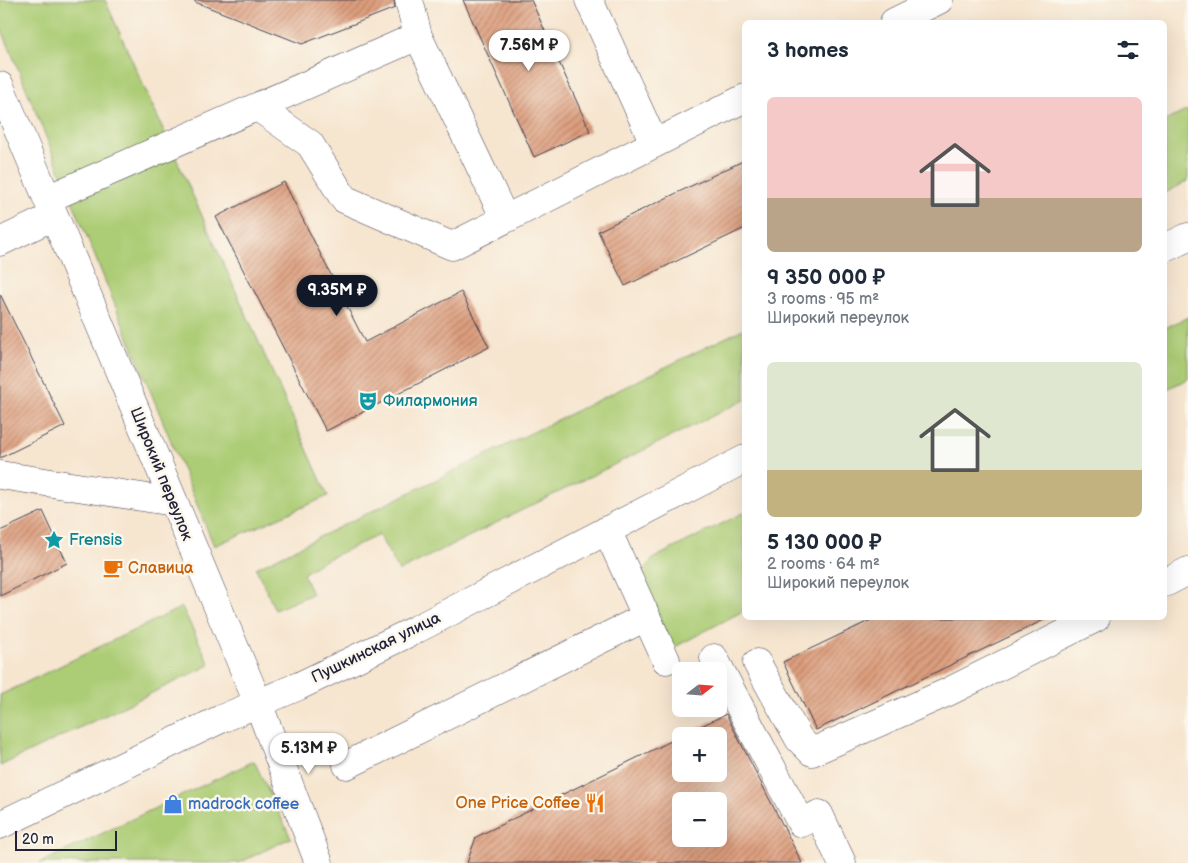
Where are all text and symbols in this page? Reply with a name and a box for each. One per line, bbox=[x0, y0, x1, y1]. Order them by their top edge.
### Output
pin: 7.56M ₽ bbox=[483, 30, 575, 72]
text: 7.56M ₽ bbox=[500, 36, 558, 55]
icon: filters bbox=[1114, 36, 1142, 64]
text: 3 homes bbox=[767, 38, 849, 63]
icon: home bbox=[910, 130, 1000, 220]
text: 9 350 000 ₽ bbox=[767, 265, 885, 290]
pin: 9.35M ₽ bbox=[291, 274, 383, 317]
text: 9.35M ₽ bbox=[308, 281, 366, 300]
text: 3 rooms · 95 m² bbox=[767, 290, 879, 309]
text: Широкий переулок bbox=[767, 309, 909, 328]
theatre icon: Филармония bbox=[357, 390, 379, 412]
place label: Филармония bbox=[383, 392, 478, 411]
icon: home bbox=[910, 395, 1000, 485]
street label: Широкий переулок bbox=[126, 405, 197, 544]
place icon: Frensis bbox=[43, 529, 65, 551]
text: 5 130 000 ₽ bbox=[767, 530, 882, 555]
place label: Frensis bbox=[69, 531, 122, 550]
text: 2 rooms · 64 m² bbox=[767, 555, 880, 574]
cafe icon: Славица bbox=[102, 557, 124, 579]
place label: Славица bbox=[128, 559, 194, 578]
text: Широкий переулок bbox=[767, 574, 909, 593]
street label: Пушкинская улица bbox=[308, 608, 444, 687]
north arrow bbox=[672, 662, 728, 718]
map controls bbox=[672, 662, 727, 847]
button: + bbox=[672, 727, 727, 782]
pin: 5.13M ₽ bbox=[263, 732, 355, 775]
text: 5.13M ₽ bbox=[281, 739, 337, 758]
restaurant icon: One Price Coffee bbox=[584, 792, 606, 814]
button: − bbox=[672, 792, 727, 847]
shop icon: madrock coffee bbox=[162, 793, 184, 815]
place label: One Price Coffee bbox=[456, 794, 581, 813]
place label: madrock coffee bbox=[188, 795, 300, 814]
scale bar bbox=[15, 828, 118, 851]
text: 20 m bbox=[22, 831, 54, 848]

